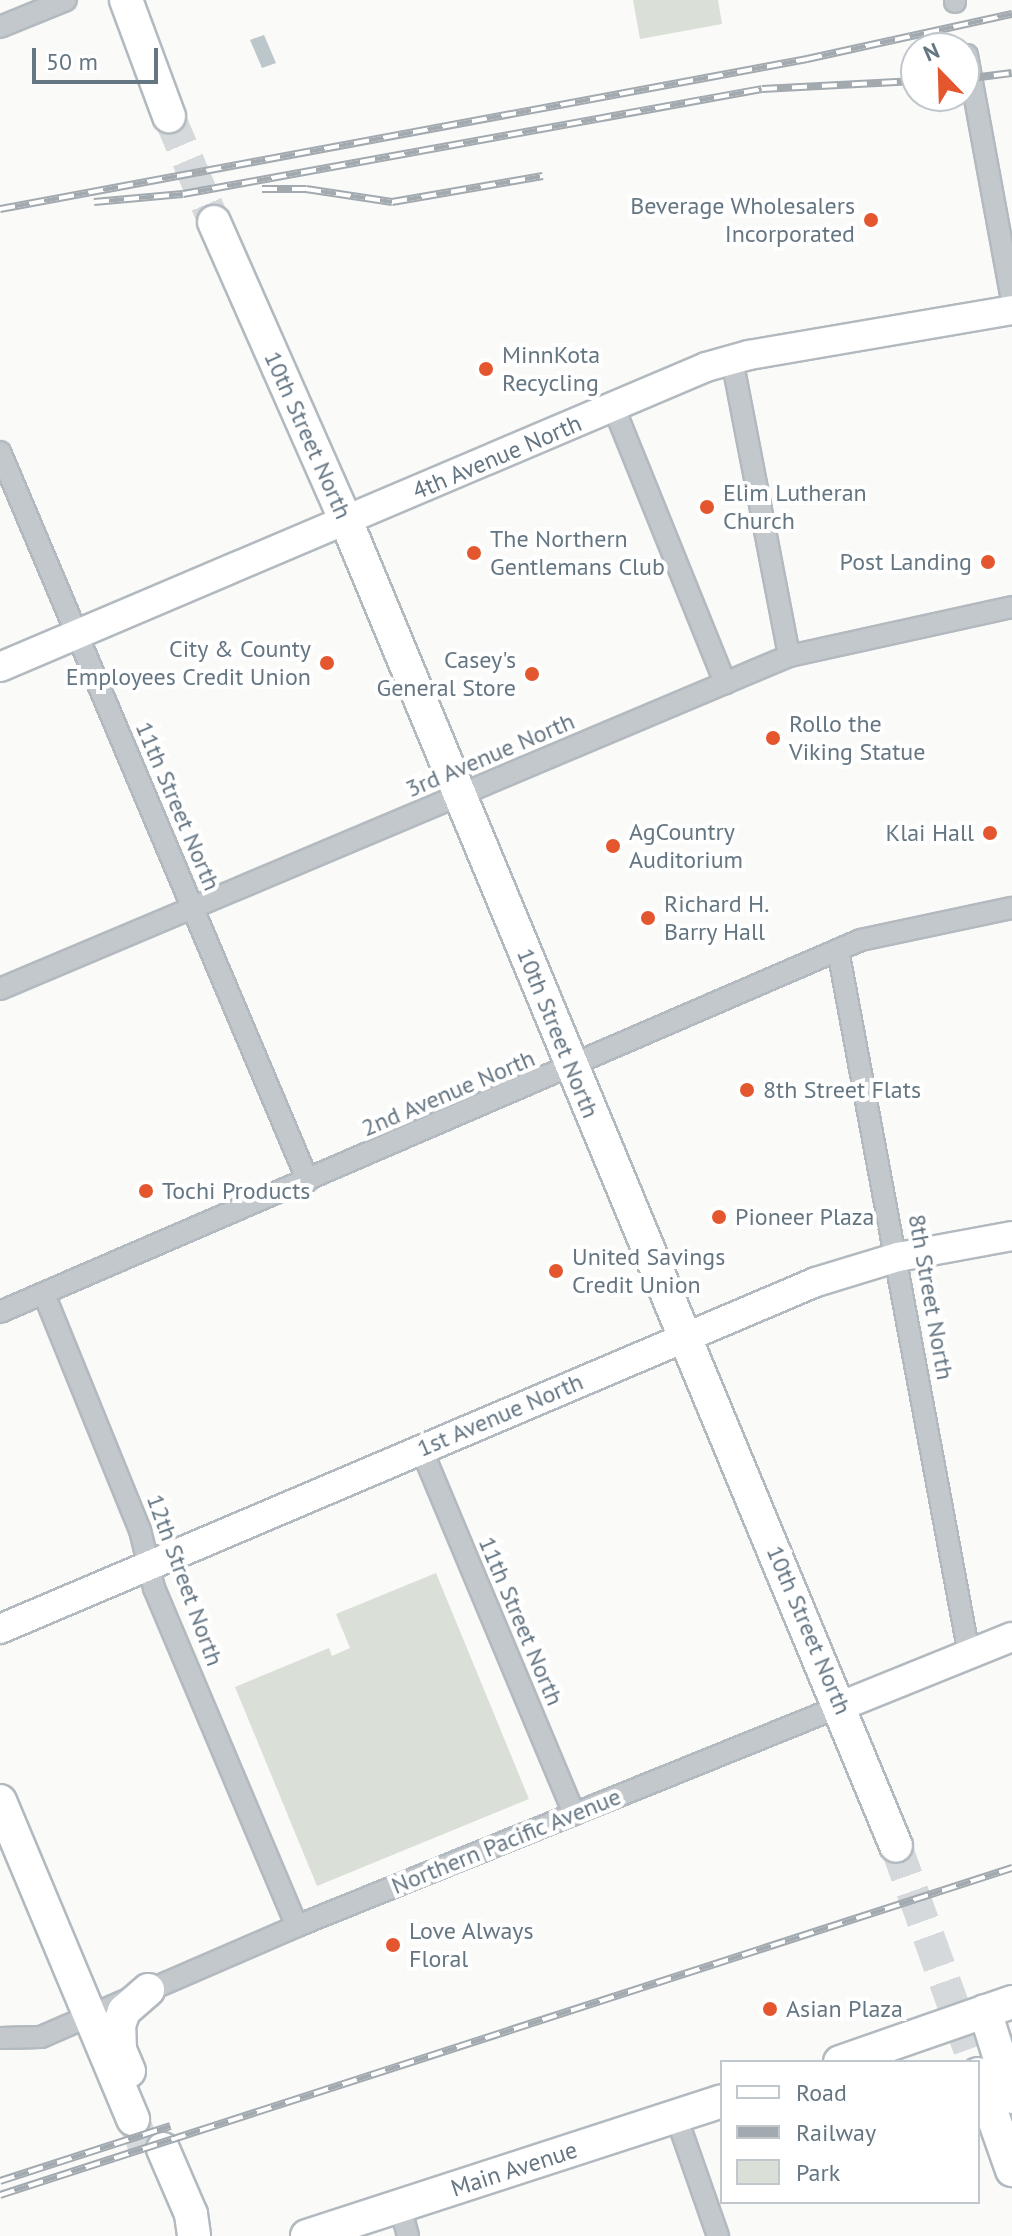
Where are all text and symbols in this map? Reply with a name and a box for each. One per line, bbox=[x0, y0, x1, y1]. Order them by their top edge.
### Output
scale bar bbox=[36, 32, 162, 82]
north arrow bbox=[900, 32, 980, 112]
text: N bbox=[919, 36, 944, 67]
text: 50 m bbox=[46, 46, 98, 77]
place label: Beverage Wholesalers Incorporated bbox=[630, 192, 855, 248]
marker: Beverage Wholesalers Incorporated bbox=[862, 211, 880, 229]
place label: MinnKota Recycling bbox=[502, 341, 600, 397]
street label: 10th Street North bbox=[258, 347, 358, 523]
marker: MinnKota Recycling bbox=[477, 360, 495, 378]
street label: 4th Avenue North bbox=[408, 408, 586, 506]
place label: Elim Lutheran Church bbox=[723, 479, 867, 535]
marker: Elim Lutheran Church bbox=[698, 498, 716, 516]
place label: The Northern Gentlemans Club bbox=[490, 525, 665, 581]
marker: The Northern Gentlemans Club bbox=[465, 544, 483, 562]
place label: Post Landing bbox=[840, 548, 972, 576]
marker: Post Landing bbox=[979, 553, 997, 571]
place label: City & County Employees Credit Union bbox=[66, 635, 311, 691]
place label: Casey's General Store bbox=[376, 646, 516, 702]
marker: City & County Employees Credit Union bbox=[318, 654, 336, 672]
marker: Casey's General Store bbox=[523, 665, 541, 683]
street label: 3rd Avenue North bbox=[401, 706, 579, 804]
place label: Rollo the Viking Statue bbox=[789, 710, 925, 766]
street label: 11th Street North bbox=[129, 717, 227, 895]
marker: Rollo the Viking Statue bbox=[764, 729, 782, 747]
place label: AgCountry Auditorium bbox=[629, 818, 743, 874]
place label: Klai Hall bbox=[886, 819, 974, 847]
marker: Klai Hall bbox=[981, 824, 999, 842]
marker: AgCountry Auditorium bbox=[604, 837, 622, 855]
place label: Richard H. Barry Hall bbox=[664, 890, 769, 946]
marker: Richard H. Barry Hall bbox=[639, 909, 657, 927]
street label: 10th Street North bbox=[511, 944, 605, 1122]
street label: 2nd Avenue North bbox=[357, 1043, 539, 1143]
place label: 8th Street Flats bbox=[763, 1076, 921, 1104]
marker: 8th Street Flats bbox=[738, 1081, 756, 1099]
place label: Tochi Products bbox=[162, 1177, 310, 1205]
marker: Tochi Products bbox=[137, 1182, 155, 1200]
place label: Pioneer Plaza bbox=[735, 1203, 874, 1231]
marker: Pioneer Plaza bbox=[710, 1208, 728, 1226]
street label: 8th Street North bbox=[902, 1212, 960, 1382]
place label: United Savings Credit Union bbox=[572, 1243, 725, 1299]
marker: United Savings Credit Union bbox=[547, 1262, 565, 1280]
street label: 1st Avenue North bbox=[412, 1367, 588, 1463]
street label: 12th Street North bbox=[141, 1490, 229, 1670]
street label: 11th Street North bbox=[472, 1532, 570, 1710]
street label: 10th Street North bbox=[760, 1541, 858, 1719]
street label: Northern Pacific Avenue bbox=[387, 1782, 625, 1900]
place label: Love Always Floral bbox=[409, 1917, 534, 1973]
marker: Love Always Floral bbox=[384, 1936, 402, 1954]
place label: Asian Plaza bbox=[786, 1995, 903, 2023]
marker: Asian Plaza bbox=[761, 2000, 779, 2018]
legend bbox=[720, 2060, 980, 2204]
text: Road bbox=[796, 2077, 847, 2108]
text: Railway bbox=[796, 2117, 876, 2148]
street label: Main Avenue bbox=[447, 2135, 581, 2203]
text: Park bbox=[796, 2157, 840, 2188]

